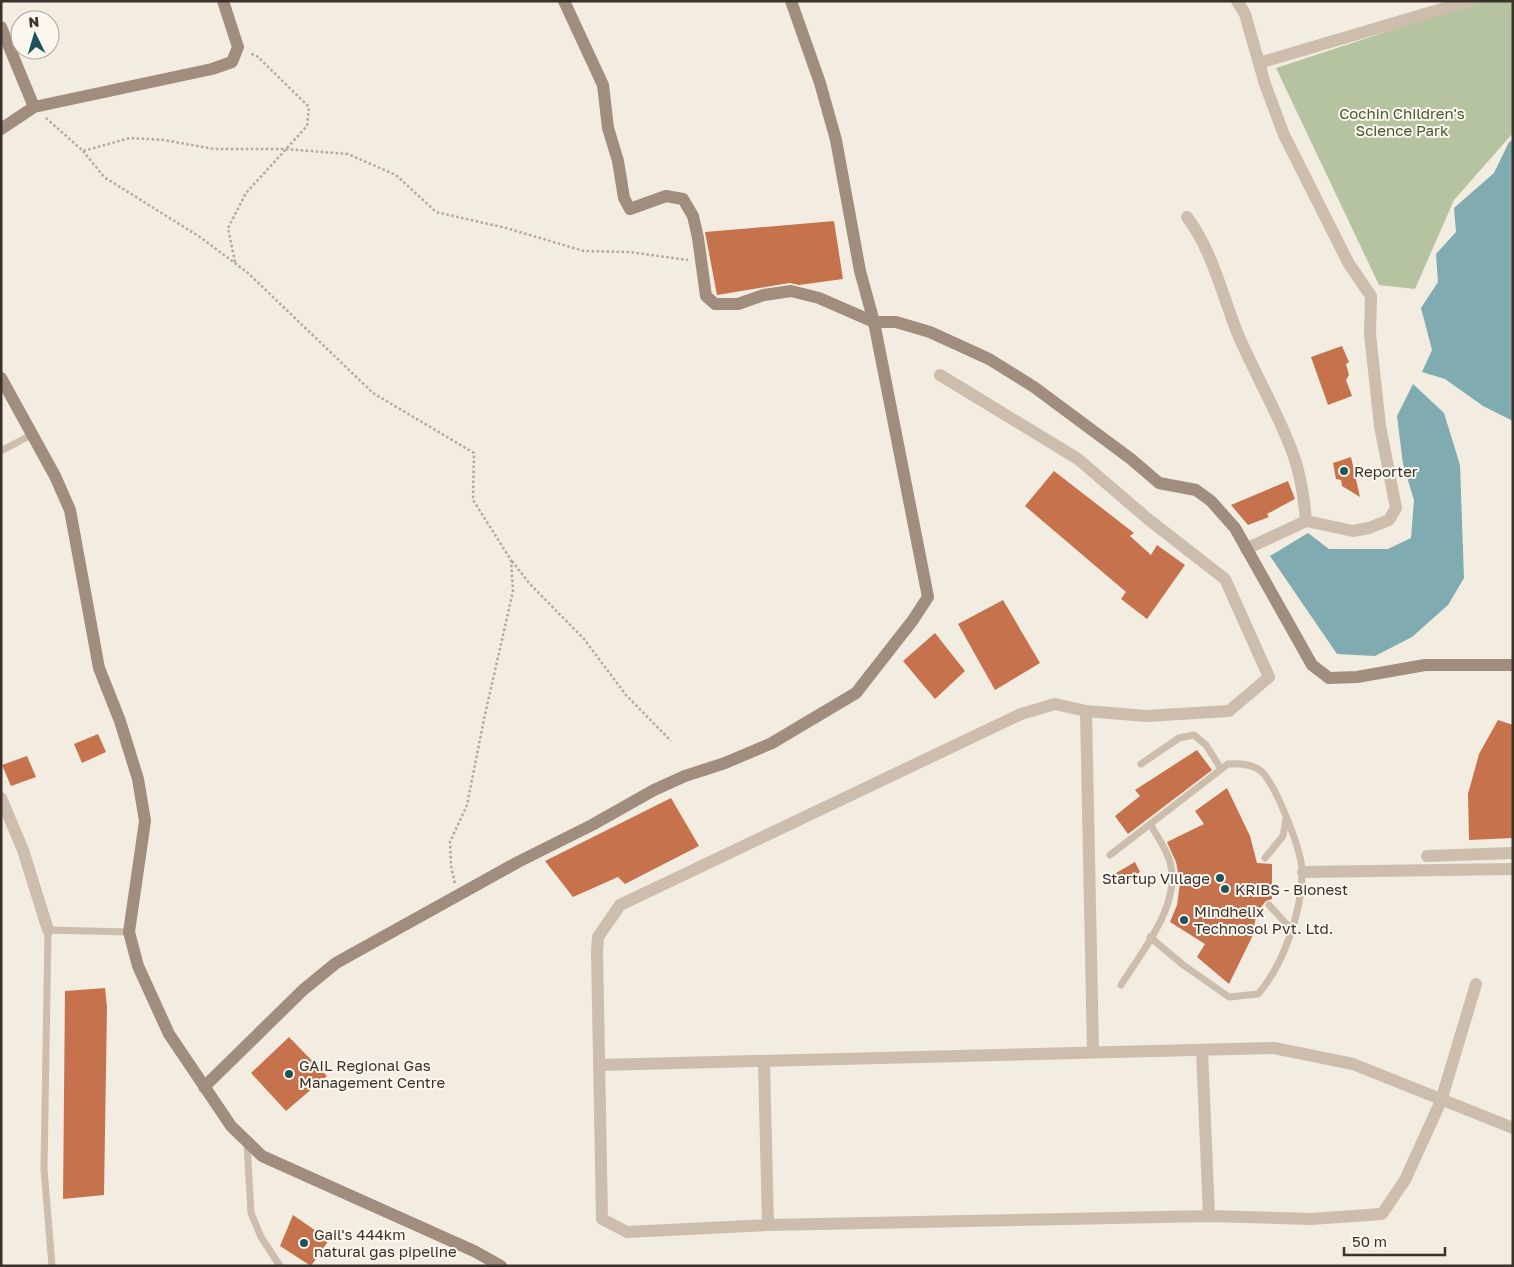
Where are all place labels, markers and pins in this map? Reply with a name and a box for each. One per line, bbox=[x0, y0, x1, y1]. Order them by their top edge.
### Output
place label: Reporter bbox=[1354, 462, 1418, 480]
marker: Reporter bbox=[1338, 465, 1350, 477]
place label: Startup Village bbox=[1102, 869, 1210, 887]
marker: Startup Village bbox=[1214, 872, 1226, 884]
place label: KRIBS - Bionest bbox=[1235, 880, 1348, 898]
marker: KRIBS - Bionest bbox=[1219, 883, 1231, 895]
place label: Mindhelix Technosol Pvt. Ltd. bbox=[1194, 902, 1333, 937]
marker: Mindhelix Technosol Pvt. Ltd. bbox=[1178, 914, 1190, 926]
place label: GAIL Regional Gas Management Centre bbox=[299, 1056, 445, 1091]
marker: GAIL Regional Gas Management Centre bbox=[283, 1068, 295, 1080]
place label: Gail's 444km natural gas pipeline bbox=[314, 1225, 457, 1260]
marker: Gail's 444km natural gas pipeline bbox=[298, 1237, 310, 1249]

